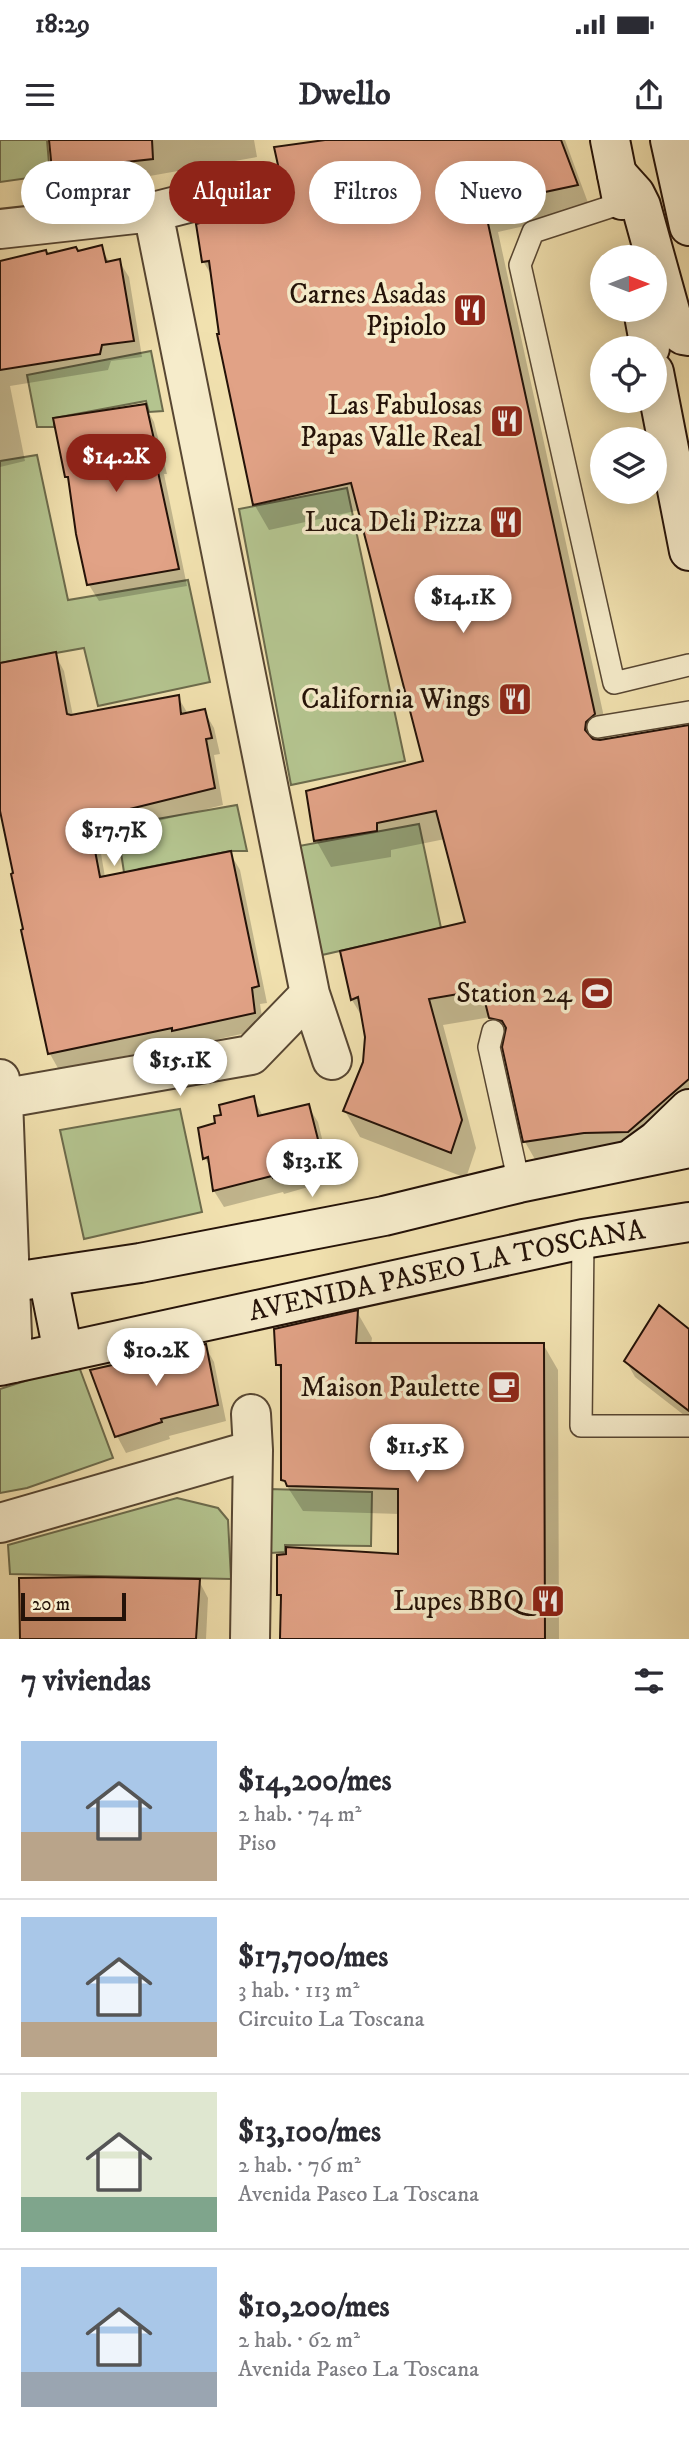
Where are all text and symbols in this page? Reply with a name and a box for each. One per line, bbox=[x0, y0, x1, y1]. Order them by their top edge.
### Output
text: 18:29 bbox=[35, 8, 90, 41]
text: Dwello bbox=[298, 75, 391, 115]
icon: menu bbox=[21, 76, 59, 114]
icon: share bbox=[630, 76, 668, 114]
chip: Comprar bbox=[21, 161, 155, 224]
chip: Alquilar bbox=[169, 161, 295, 224]
chip: Filtros bbox=[309, 161, 421, 224]
chip: Nuevo bbox=[435, 161, 546, 224]
north arrow bbox=[590, 245, 667, 322]
map controls bbox=[590, 245, 667, 504]
place label: Carnes Asadas Pipiolo bbox=[289, 277, 446, 344]
restaurant icon: Carnes Asadas Pipiolo bbox=[451, 291, 489, 329]
button: locate bbox=[590, 336, 667, 413]
place label: Las Fabulosas Papas Valle Real bbox=[300, 388, 483, 455]
restaurant icon: Las Fabulosas Papas Valle Real bbox=[488, 402, 526, 440]
button: layers bbox=[590, 427, 667, 504]
pin: $14.2K bbox=[59, 434, 173, 494]
text: $14.2K bbox=[82, 442, 150, 471]
restaurant icon: Luca Deli Pizza bbox=[487, 503, 525, 541]
place label: Luca Deli Pizza bbox=[305, 505, 482, 540]
pin: $14.1K bbox=[406, 575, 520, 635]
text: $14.1K bbox=[431, 583, 495, 612]
restaurant icon: California Wings bbox=[496, 680, 534, 718]
place label: California Wings bbox=[301, 682, 490, 717]
pin: $17.7K bbox=[57, 808, 171, 868]
text: $17.7K bbox=[81, 816, 147, 845]
sports icon: Station 24 bbox=[578, 974, 616, 1012]
place label: Station 24 bbox=[456, 976, 573, 1011]
pin: $15.1K bbox=[123, 1038, 237, 1098]
text: $15.1K bbox=[149, 1046, 211, 1075]
pin: $13.1K bbox=[255, 1140, 369, 1199]
text: $13.1K bbox=[282, 1147, 342, 1176]
street label: AVENIDA PASEO LA TOSCANA bbox=[245, 1212, 649, 1329]
pin: $10.2K bbox=[99, 1328, 213, 1388]
text: $10.2K bbox=[123, 1336, 189, 1365]
cafe icon: Maison Paulette bbox=[485, 1368, 523, 1406]
place label: Maison Paulette bbox=[301, 1370, 480, 1405]
pin: $11.5K bbox=[360, 1424, 474, 1484]
text: $11.5K bbox=[386, 1432, 448, 1461]
restaurant icon: Lupes BBQ bbox=[529, 1582, 567, 1620]
place label: Lupes BBQ bbox=[393, 1584, 537, 1619]
scale bar bbox=[21, 1590, 126, 1622]
text: 20 m bbox=[32, 1593, 70, 1616]
icon: filters bbox=[630, 1662, 668, 1700]
text: 7 viviendas bbox=[21, 1663, 151, 1700]
text: $14,200/mes bbox=[238, 1763, 392, 1800]
icon: home bbox=[77, 1769, 161, 1853]
text: 2 hab. · 74 m² bbox=[238, 1800, 362, 1829]
text: Piso bbox=[238, 1829, 276, 1858]
text: $17,700/mes bbox=[238, 1939, 388, 1976]
icon: home bbox=[77, 1945, 161, 2029]
text: 3 hab. · 113 m² bbox=[238, 1976, 359, 2005]
text: Circuito La Toscana bbox=[238, 2005, 425, 2034]
text: $13,100/mes bbox=[238, 2114, 381, 2151]
icon: home bbox=[77, 2120, 161, 2204]
text: 2 hab. · 76 m² bbox=[238, 2151, 361, 2180]
text: Avenida Paseo La Toscana bbox=[238, 2180, 479, 2209]
text: $10,200/mes bbox=[238, 2289, 390, 2326]
icon: home bbox=[77, 2295, 161, 2379]
text: 2 hab. · 62 m² bbox=[238, 2326, 360, 2355]
text: Avenida Paseo La Toscana bbox=[238, 2355, 479, 2384]

